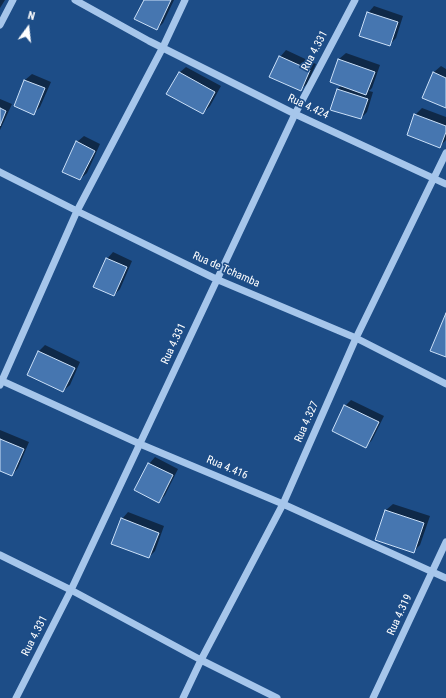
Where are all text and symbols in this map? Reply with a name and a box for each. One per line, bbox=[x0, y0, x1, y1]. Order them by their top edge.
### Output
north arrow bbox=[8, 8, 48, 48]
text: N bbox=[26, 9, 36, 23]
street label: Rua 4.331 bbox=[299, 29, 331, 73]
street label: Rua 4.424 bbox=[285, 92, 331, 122]
street label: Rua de Tchamba bbox=[190, 249, 262, 291]
street label: Rua 4.331 bbox=[159, 321, 189, 367]
street label: Rua 4.327 bbox=[292, 399, 322, 445]
street label: Rua 4.416 bbox=[204, 453, 250, 483]
street label: Rua 4.319 bbox=[385, 592, 415, 638]
street label: Rua 4.331 bbox=[19, 614, 51, 658]

